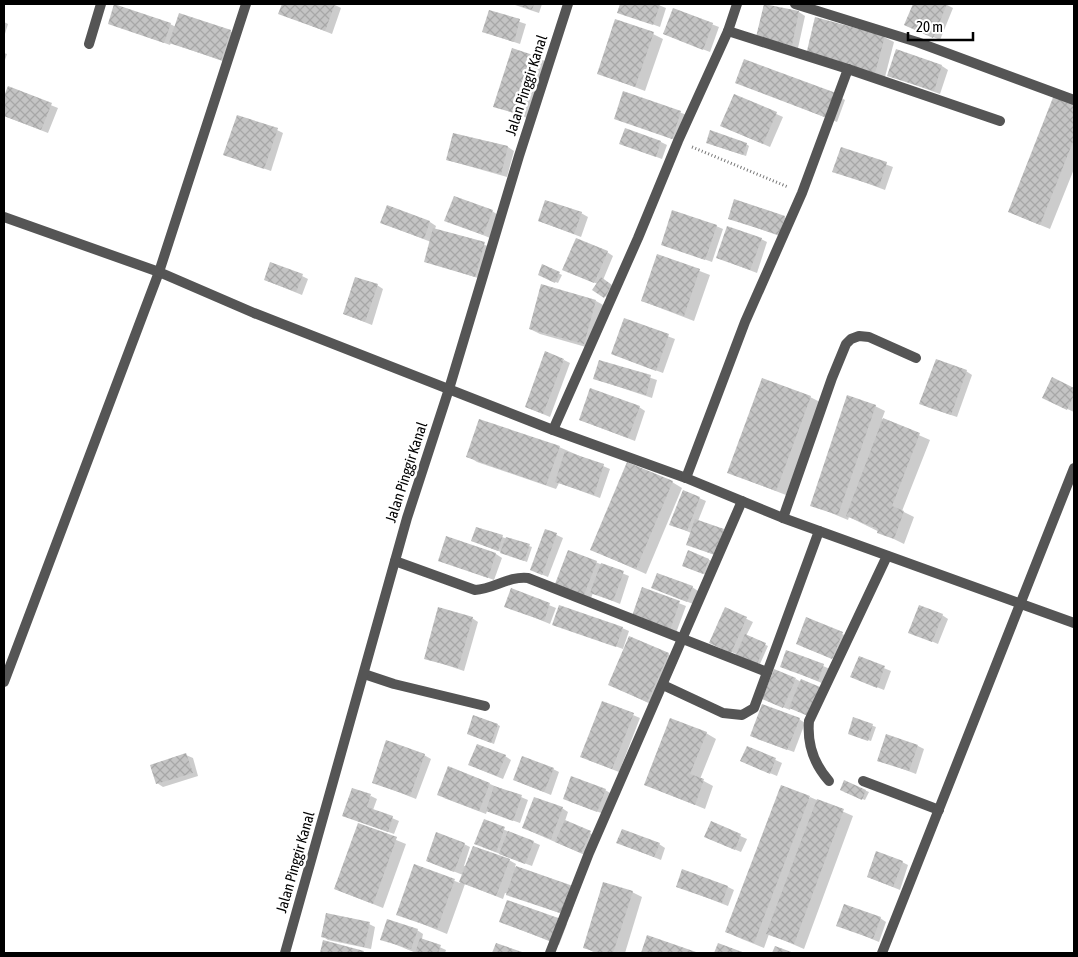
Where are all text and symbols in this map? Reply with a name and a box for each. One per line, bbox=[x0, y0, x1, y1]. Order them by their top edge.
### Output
scale bar bbox=[908, 10, 973, 42]
text: 20 m bbox=[916, 18, 943, 35]
street label: Jalan Pinggir Kanal bbox=[502, 33, 550, 137]
street label: Jalan Pinggir Kanal bbox=[382, 420, 430, 524]
street label: Jalan Pinggir Kanal bbox=[272, 809, 318, 915]

